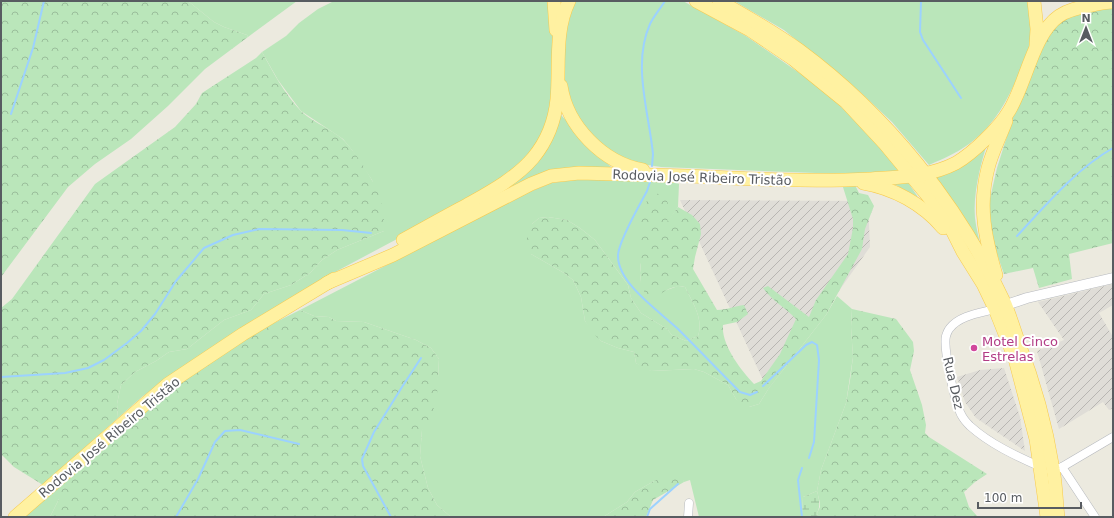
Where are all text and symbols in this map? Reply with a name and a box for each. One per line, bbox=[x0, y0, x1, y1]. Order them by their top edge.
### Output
north arrow bbox=[1066, 8, 1106, 48]
text: N bbox=[1081, 12, 1091, 25]
street label: Rodovia José Ribeiro Tristão bbox=[612, 167, 792, 188]
place label: Motel Cinco Estrelas bbox=[982, 334, 1058, 364]
marker: Motel Cinco Estrelas bbox=[969, 343, 979, 353]
street label: Rua Dez bbox=[940, 355, 967, 411]
street label: Rodovia José Ribeiro Tristão bbox=[36, 374, 183, 501]
scale bar bbox=[978, 484, 1081, 510]
text: 100 m bbox=[984, 491, 1022, 505]

